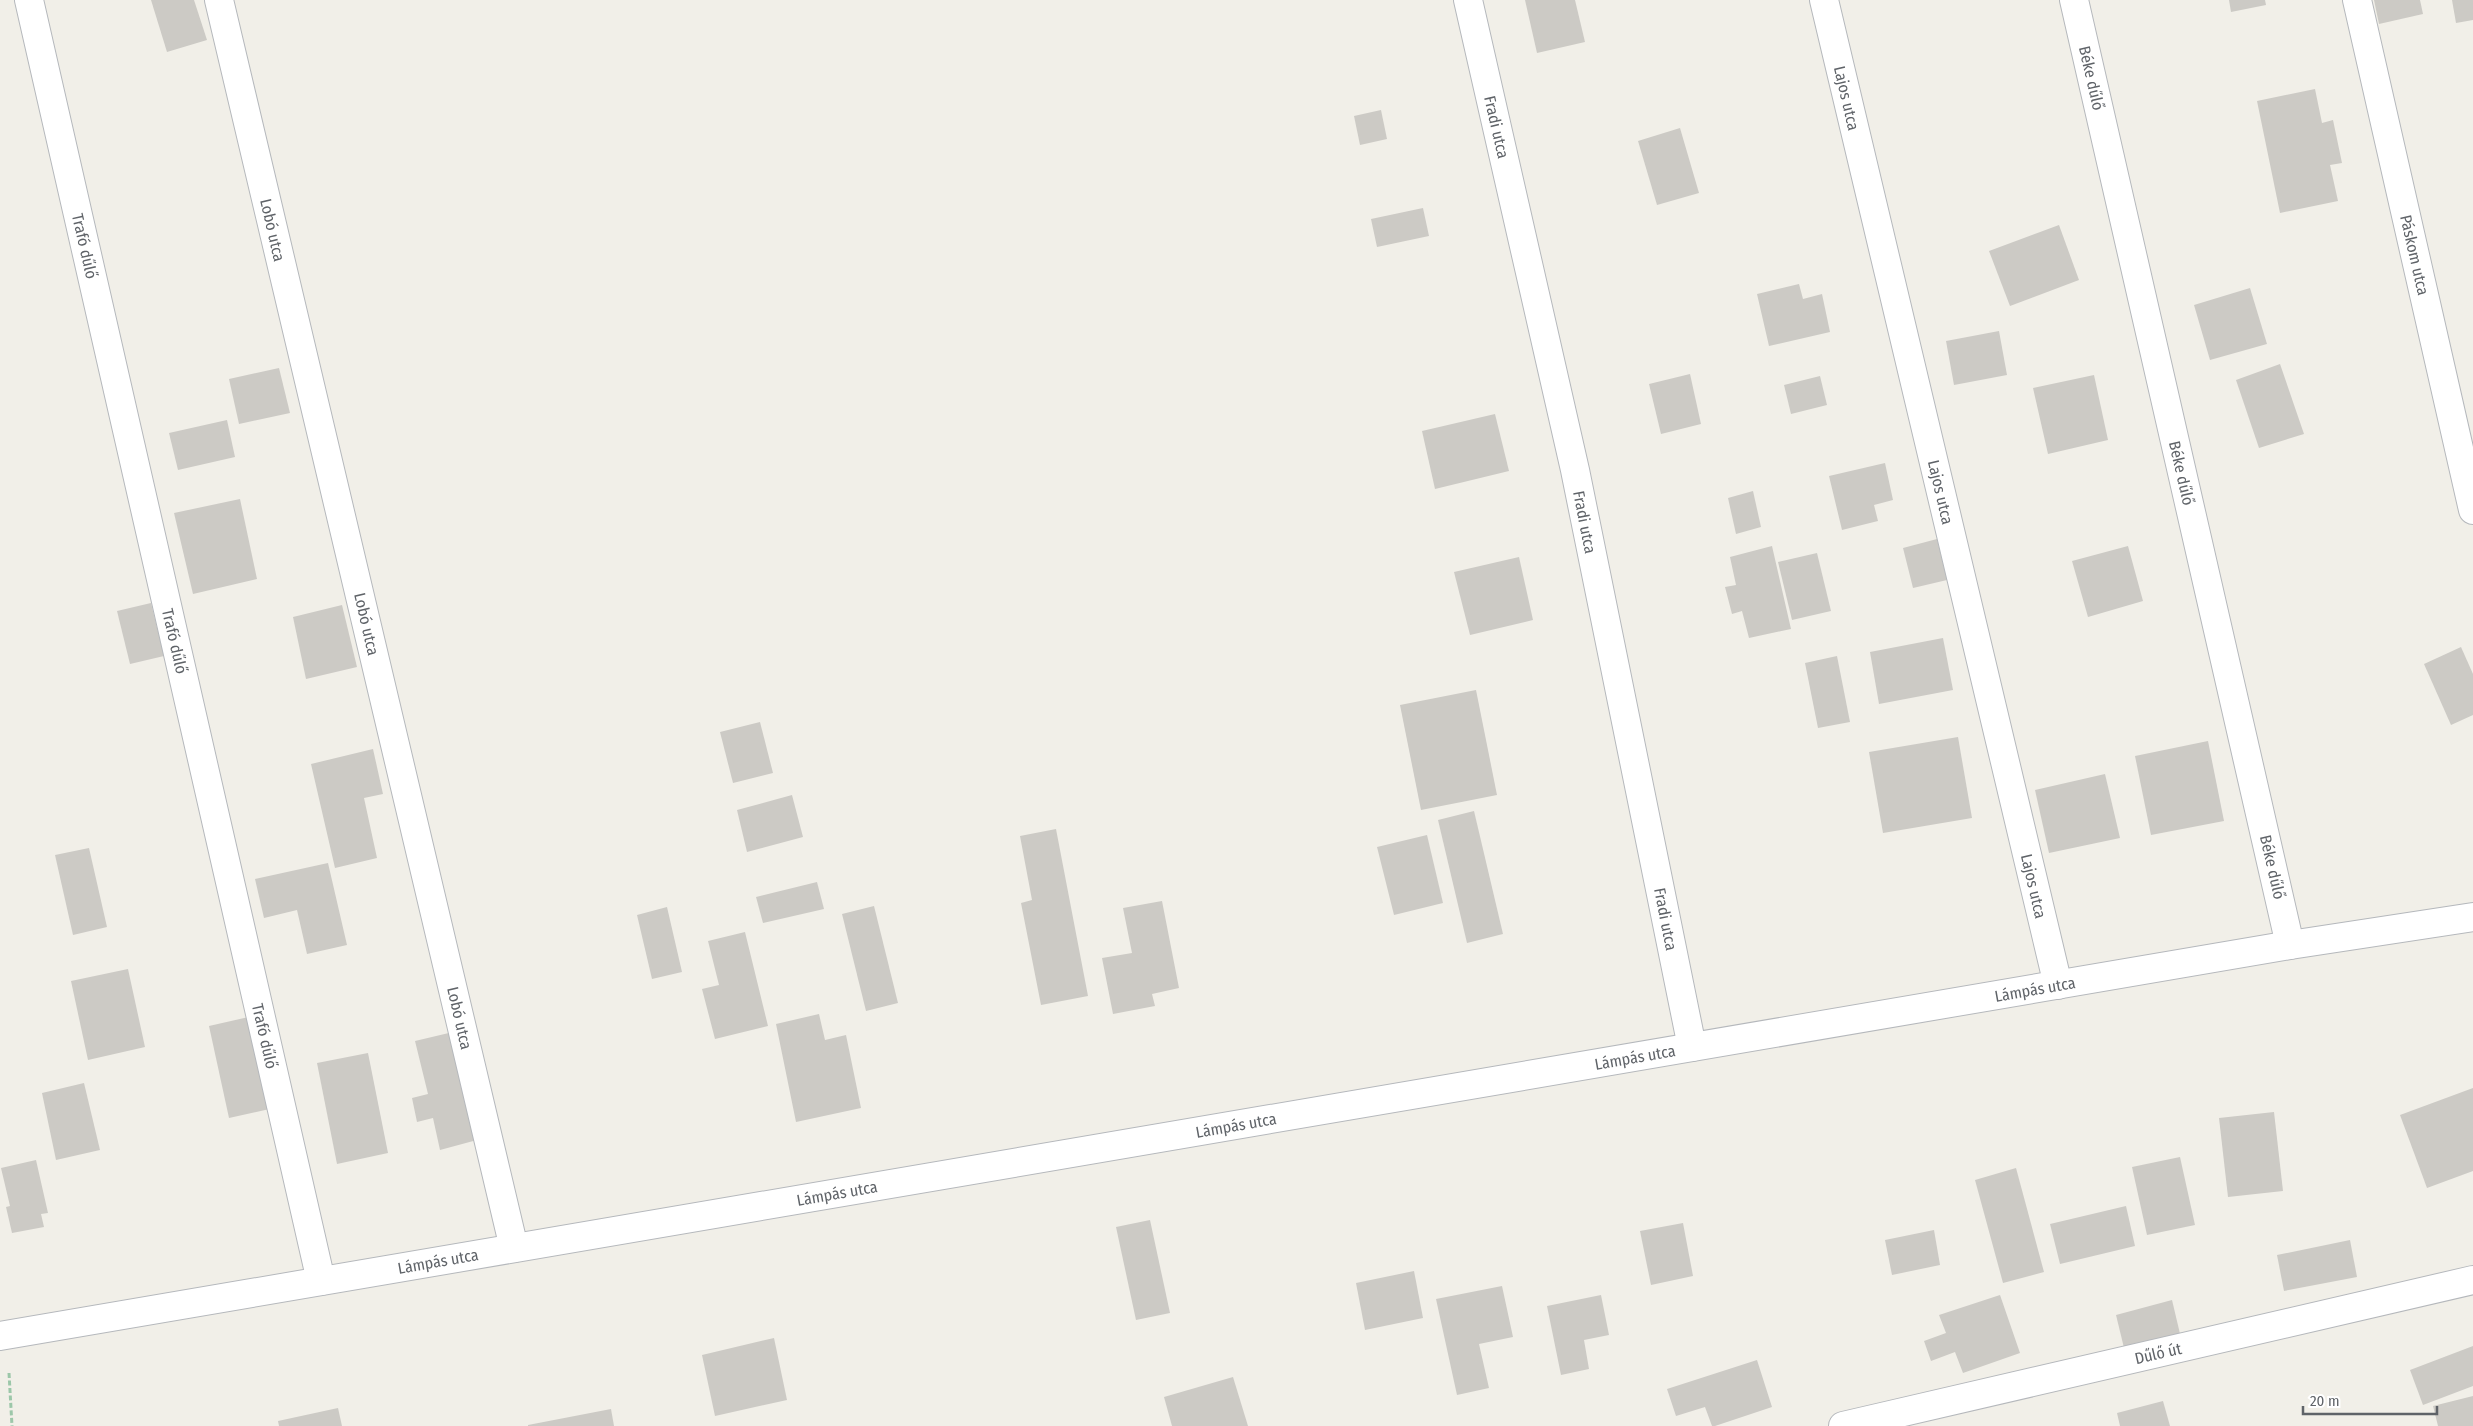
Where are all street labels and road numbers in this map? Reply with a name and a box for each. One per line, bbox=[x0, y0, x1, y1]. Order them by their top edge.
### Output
street label: Béke dűlő bbox=[2075, 44, 2108, 112]
street label: Lajos utca bbox=[1830, 64, 1863, 132]
street label: Fradi utca bbox=[1480, 94, 1513, 160]
street label: Lobó utca bbox=[256, 197, 289, 263]
street label: Trafó dűlő bbox=[68, 212, 101, 281]
street label: Páskom utca bbox=[2396, 213, 2433, 297]
street label: Béke dűlő bbox=[2165, 439, 2198, 507]
street label: Lajos utca bbox=[1924, 458, 1957, 526]
street label: Fradi utca bbox=[1569, 489, 1600, 555]
street label: Lobó utca bbox=[350, 591, 383, 657]
street label: Trafó dűlő bbox=[158, 607, 191, 676]
street label: Béke dűlő bbox=[2256, 833, 2289, 901]
street label: Lajos utca bbox=[2017, 852, 2050, 920]
street label: Fradi utca bbox=[1650, 886, 1681, 952]
street label: Lámpás utca bbox=[1993, 973, 2077, 1006]
street label: Lobó utca bbox=[443, 985, 476, 1051]
street label: Trafó dűlő bbox=[248, 1002, 281, 1071]
street label: Lámpás utca bbox=[1593, 1041, 1677, 1074]
street label: Lámpás utca bbox=[1194, 1109, 1278, 1142]
street label: Lámpás utca bbox=[795, 1177, 879, 1210]
street label: Lámpás utca bbox=[396, 1245, 480, 1278]
street label: Dűlő út bbox=[2133, 1339, 2184, 1368]

